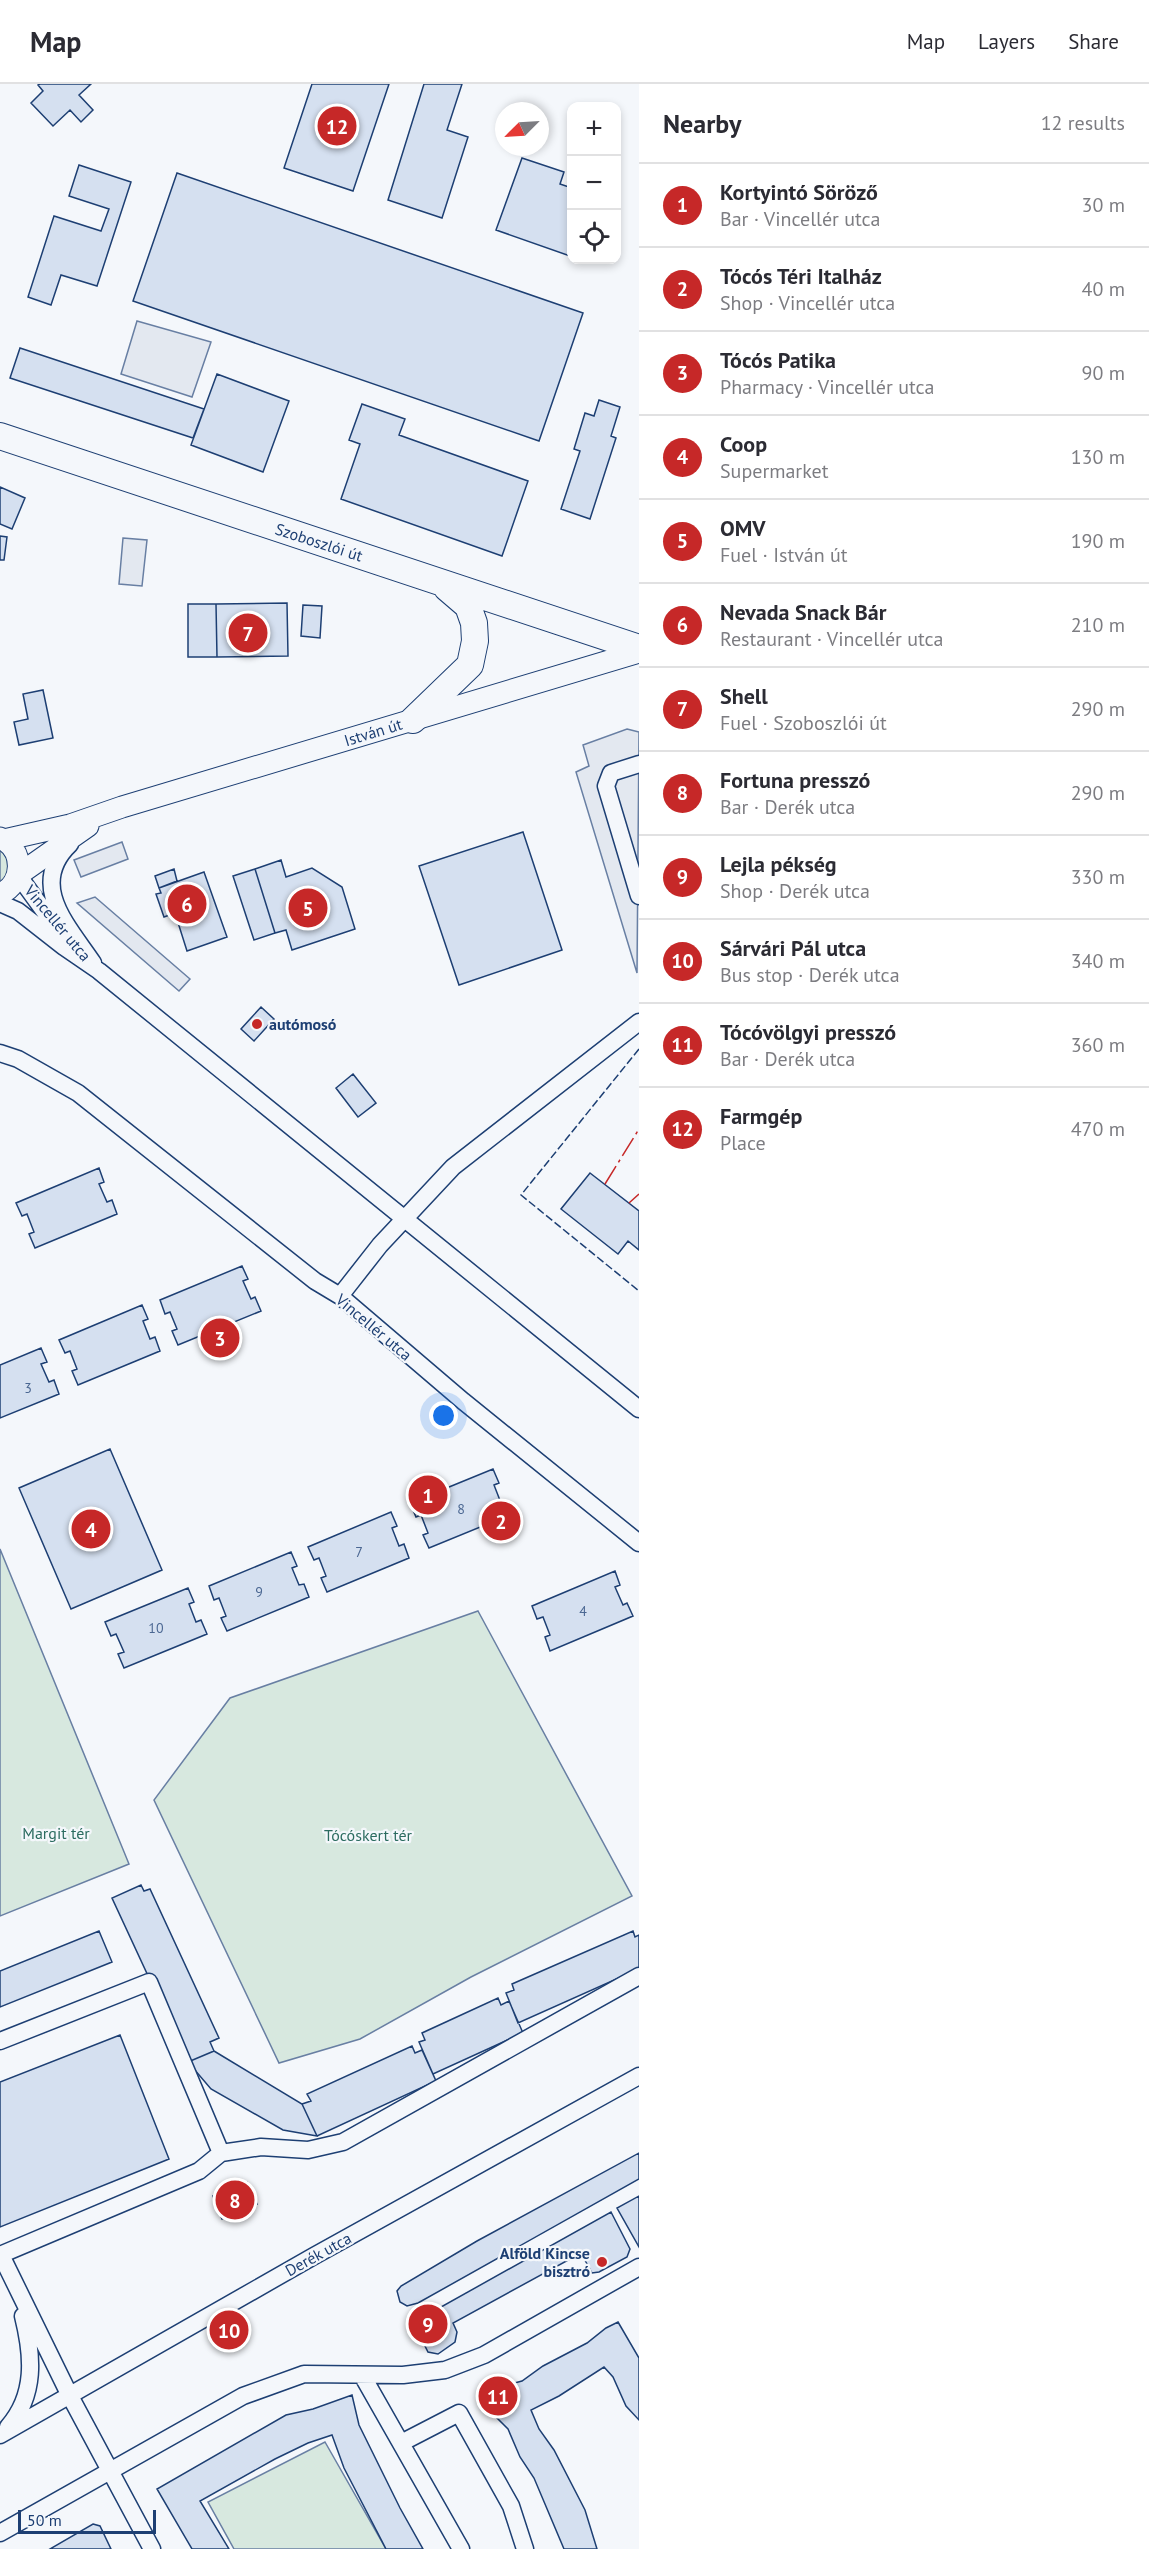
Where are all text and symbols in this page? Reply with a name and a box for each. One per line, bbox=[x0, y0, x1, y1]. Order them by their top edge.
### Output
text: Map bbox=[30, 23, 81, 60]
text: Map bbox=[907, 28, 945, 55]
text: Layers bbox=[978, 28, 1035, 55]
text: Share bbox=[1068, 28, 1119, 55]
north arrow bbox=[495, 102, 549, 156]
map controls bbox=[567, 102, 621, 264]
button: + bbox=[567, 102, 621, 156]
pin: 12 bbox=[318, 104, 356, 148]
text: Nearby bbox=[663, 107, 741, 140]
text: 12 results bbox=[1041, 110, 1125, 136]
button: − bbox=[567, 156, 621, 210]
text: Kortyintó Söröző bbox=[720, 178, 878, 206]
text: 1 bbox=[677, 192, 688, 218]
text: 30 m bbox=[1082, 192, 1125, 218]
text: Bar · Vincellér utca bbox=[720, 206, 880, 232]
button: locate bbox=[567, 210, 621, 264]
text: Tócós Téri Italház bbox=[720, 262, 882, 290]
text: 2 bbox=[677, 276, 688, 302]
text: 40 m bbox=[1082, 276, 1125, 302]
text: Shop · Vincellér utca bbox=[720, 290, 895, 316]
text: Tócós Patika bbox=[720, 346, 836, 374]
text: 3 bbox=[677, 360, 688, 386]
text: 90 m bbox=[1082, 360, 1125, 386]
text: Pharmacy · Vincellér utca bbox=[720, 374, 934, 400]
text: Coop bbox=[720, 430, 767, 458]
text: 4 bbox=[677, 444, 688, 470]
text: 130 m bbox=[1071, 444, 1125, 470]
text: Supermarket bbox=[720, 458, 828, 484]
text: OMV bbox=[720, 514, 766, 542]
street label: Szoboszlói út bbox=[273, 518, 366, 566]
text: 5 bbox=[677, 528, 688, 554]
text: 190 m bbox=[1071, 528, 1125, 554]
text: Fuel · István út bbox=[720, 542, 848, 568]
text: Nevada Snack Bár bbox=[720, 598, 887, 626]
pin: 7 bbox=[228, 610, 268, 656]
text: 6 bbox=[677, 612, 688, 638]
text: 210 m bbox=[1071, 612, 1125, 638]
text: Restaurant · Vincellér utca bbox=[720, 626, 944, 652]
text: Shell bbox=[720, 682, 768, 710]
text: 7 bbox=[677, 696, 688, 722]
text: 290 m bbox=[1071, 696, 1125, 722]
text: Fuel · Szoboszlói út bbox=[720, 710, 887, 736]
street label: István út bbox=[342, 714, 405, 750]
text: Fortuna presszó bbox=[720, 766, 870, 794]
text: 8 bbox=[677, 780, 688, 806]
text: 290 m bbox=[1071, 780, 1125, 806]
text: Bar · Derék utca bbox=[720, 794, 855, 820]
text: Lejla pékség bbox=[720, 850, 837, 878]
text: 9 bbox=[677, 864, 688, 890]
text: 330 m bbox=[1071, 864, 1125, 890]
text: Shop · Derék utca bbox=[720, 878, 870, 904]
street label: Vincellér utca bbox=[20, 880, 96, 965]
pin: 6 bbox=[168, 882, 207, 926]
pin: 5 bbox=[288, 886, 328, 930]
text: Sárvári Pál utca bbox=[720, 934, 866, 962]
text: 10 bbox=[671, 948, 694, 974]
text: 340 m bbox=[1071, 948, 1125, 974]
text: Bus stop · Derék utca bbox=[720, 962, 900, 988]
place label: autómosó bbox=[269, 1014, 337, 1034]
marker: autómosó bbox=[250, 1017, 264, 1031]
text: Tócóvölgyi presszó bbox=[720, 1018, 896, 1046]
text: 11 bbox=[671, 1032, 694, 1058]
text: 360 m bbox=[1071, 1032, 1125, 1058]
text: Bar · Derék utca bbox=[720, 1046, 855, 1072]
text: Farmgép bbox=[720, 1102, 802, 1130]
text: 12 bbox=[671, 1116, 694, 1142]
text: 470 m bbox=[1071, 1116, 1125, 1142]
text: Place bbox=[720, 1130, 766, 1156]
street label: Vincellér utca bbox=[331, 1289, 416, 1365]
pin: 3 bbox=[200, 1316, 240, 1360]
house number: 3 bbox=[24, 1379, 32, 1397]
your location bbox=[429, 1401, 458, 1430]
pin: 1 bbox=[408, 1472, 448, 1518]
pin: 2 bbox=[482, 1498, 520, 1544]
house number: 8 bbox=[457, 1500, 465, 1518]
pin: 4 bbox=[72, 1506, 110, 1552]
house number: 7 bbox=[355, 1543, 363, 1561]
house number: 9 bbox=[255, 1583, 263, 1601]
house number: 4 bbox=[579, 1602, 587, 1620]
house number: 10 bbox=[148, 1619, 164, 1637]
park label: Margit tér bbox=[22, 1823, 90, 1843]
park label: Tócóskert tér bbox=[324, 1825, 413, 1845]
pin: 8 bbox=[216, 2178, 254, 2222]
street label: Derék utca bbox=[281, 2228, 355, 2280]
place label: Alföld Kincse bisztró bbox=[500, 2243, 590, 2281]
marker: Alföld Kincse bisztró bbox=[595, 2255, 609, 2269]
pin: 9 bbox=[408, 2302, 448, 2346]
pin: 10 bbox=[210, 2308, 248, 2352]
pin: 11 bbox=[478, 2374, 518, 2418]
scale bar bbox=[18, 2507, 156, 2534]
text: 50 m bbox=[27, 2510, 62, 2530]

